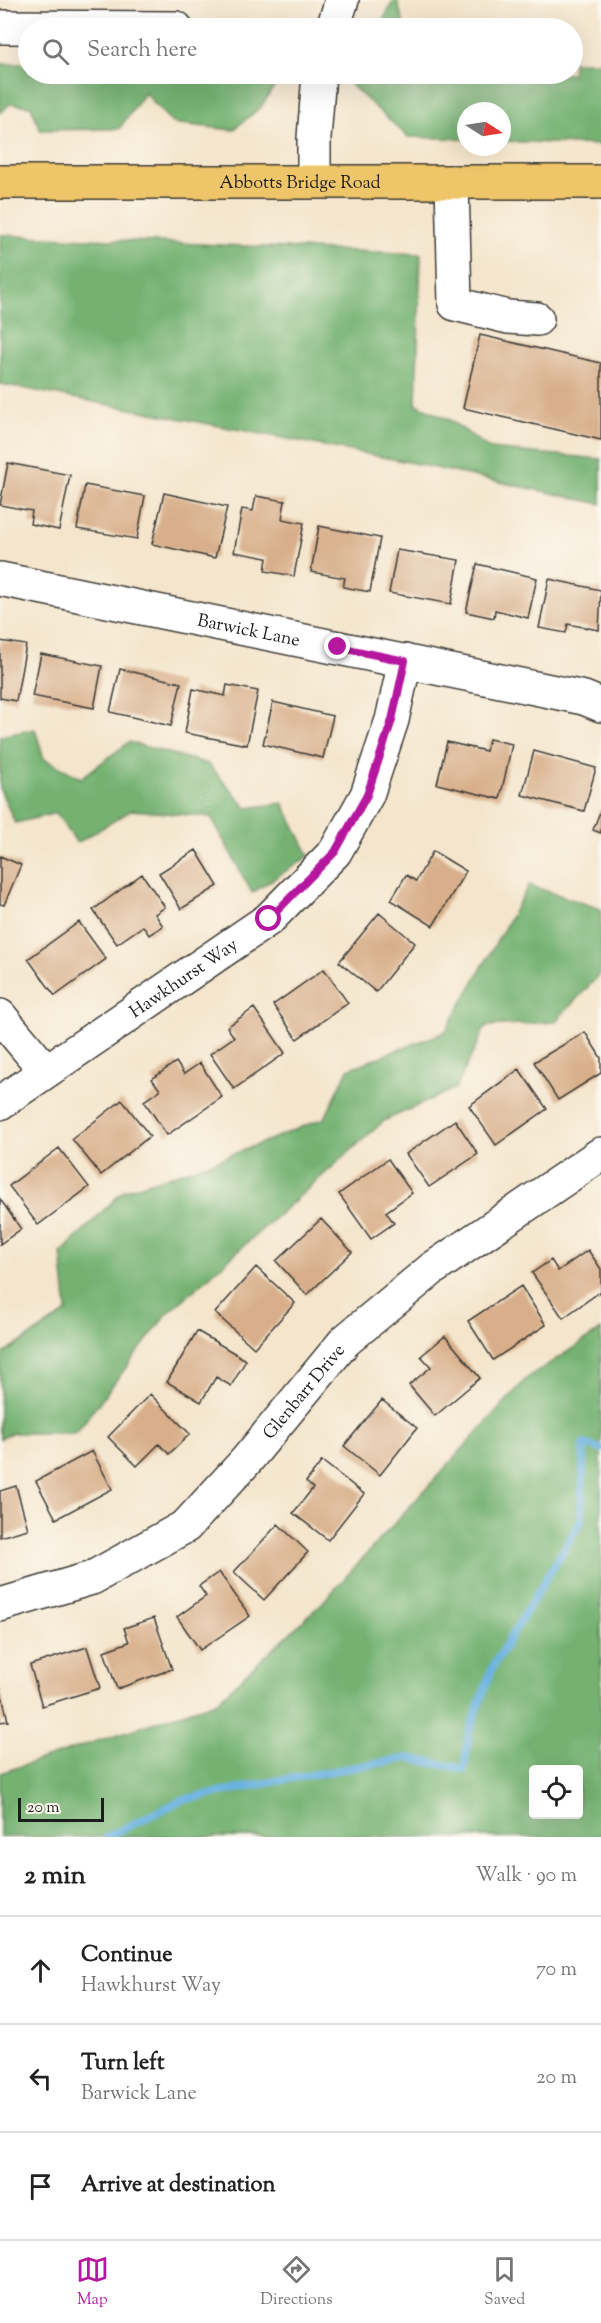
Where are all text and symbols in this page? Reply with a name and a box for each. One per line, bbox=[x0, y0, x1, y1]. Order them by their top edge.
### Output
search box bbox=[18, 18, 583, 84]
icon: search bbox=[39, 35, 72, 68]
text: Search here bbox=[87, 35, 197, 67]
north arrow bbox=[457, 102, 511, 156]
street label: Abbotts Bridge Road bbox=[219, 171, 381, 197]
street label: Barwick Lane bbox=[195, 609, 302, 655]
route end bbox=[324, 633, 350, 659]
route start bbox=[255, 905, 281, 931]
street label: Hawkhurst Way bbox=[125, 933, 244, 1026]
street label: Glenbarr Drive bbox=[258, 1339, 352, 1446]
map controls bbox=[529, 1765, 583, 1819]
button: locate bbox=[529, 1765, 583, 1819]
scale bar bbox=[18, 1795, 104, 1822]
text: 20 m bbox=[27, 1797, 60, 1820]
text: 2 min bbox=[24, 1858, 86, 1895]
text: Walk · 90 m bbox=[475, 1862, 577, 1891]
text: Continue bbox=[81, 1940, 172, 1972]
icon: ahead bbox=[24, 1954, 57, 1987]
text: 70 m bbox=[536, 1956, 577, 1985]
text: Hawkhurst Way bbox=[81, 1972, 221, 2001]
text: Turn left bbox=[81, 2048, 164, 2080]
icon: left bbox=[24, 2062, 57, 2095]
text: 20 m bbox=[536, 2064, 577, 2093]
text: Barwick Lane bbox=[81, 2080, 197, 2109]
icon: arrive bbox=[24, 2170, 57, 2203]
text: Arrive at destination bbox=[81, 2170, 276, 2202]
tab: Map bbox=[76, 2253, 109, 2312]
tab: Directions bbox=[260, 2253, 333, 2312]
tab: Saved bbox=[484, 2253, 525, 2312]

